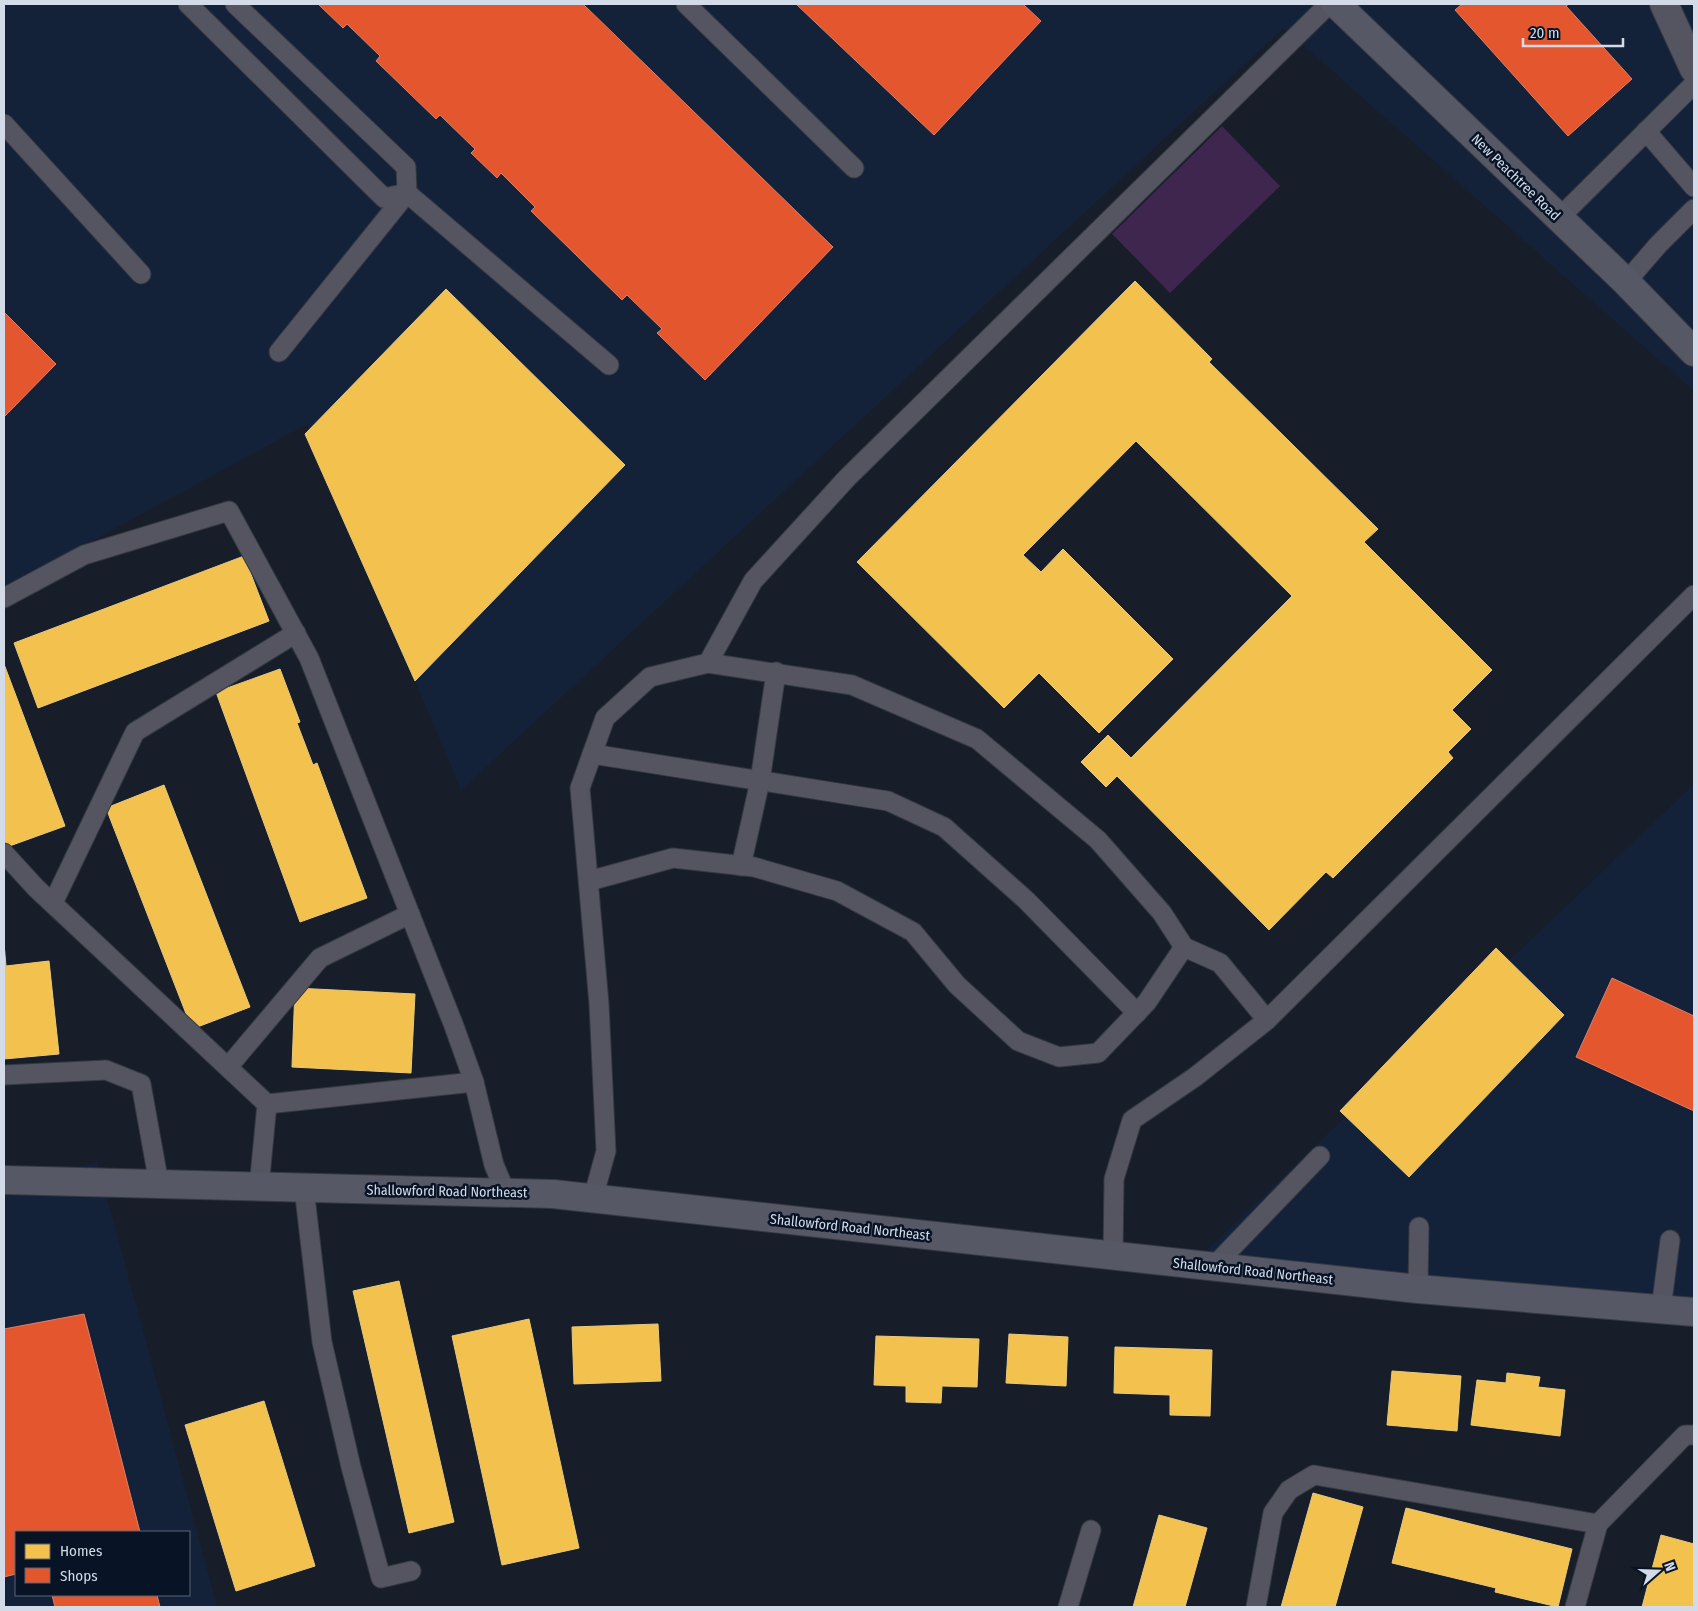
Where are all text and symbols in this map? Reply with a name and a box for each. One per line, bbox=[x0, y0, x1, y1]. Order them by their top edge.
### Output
scale bar bbox=[1523, 15, 1623, 47]
text: 20 m bbox=[1530, 24, 1560, 42]
street label: New Peachtree Road bbox=[1468, 131, 1564, 224]
street label: Shallowford Road Northeast bbox=[366, 1182, 528, 1201]
street label: Shallowford Road Northeast bbox=[769, 1211, 931, 1244]
street label: Shallowford Road Northeast bbox=[1172, 1255, 1334, 1288]
legend bbox=[15, 1531, 190, 1596]
text: Homes bbox=[60, 1542, 102, 1560]
north arrow bbox=[1633, 1546, 1683, 1596]
text: N bbox=[1660, 1560, 1679, 1574]
text: Shops bbox=[60, 1567, 98, 1585]

